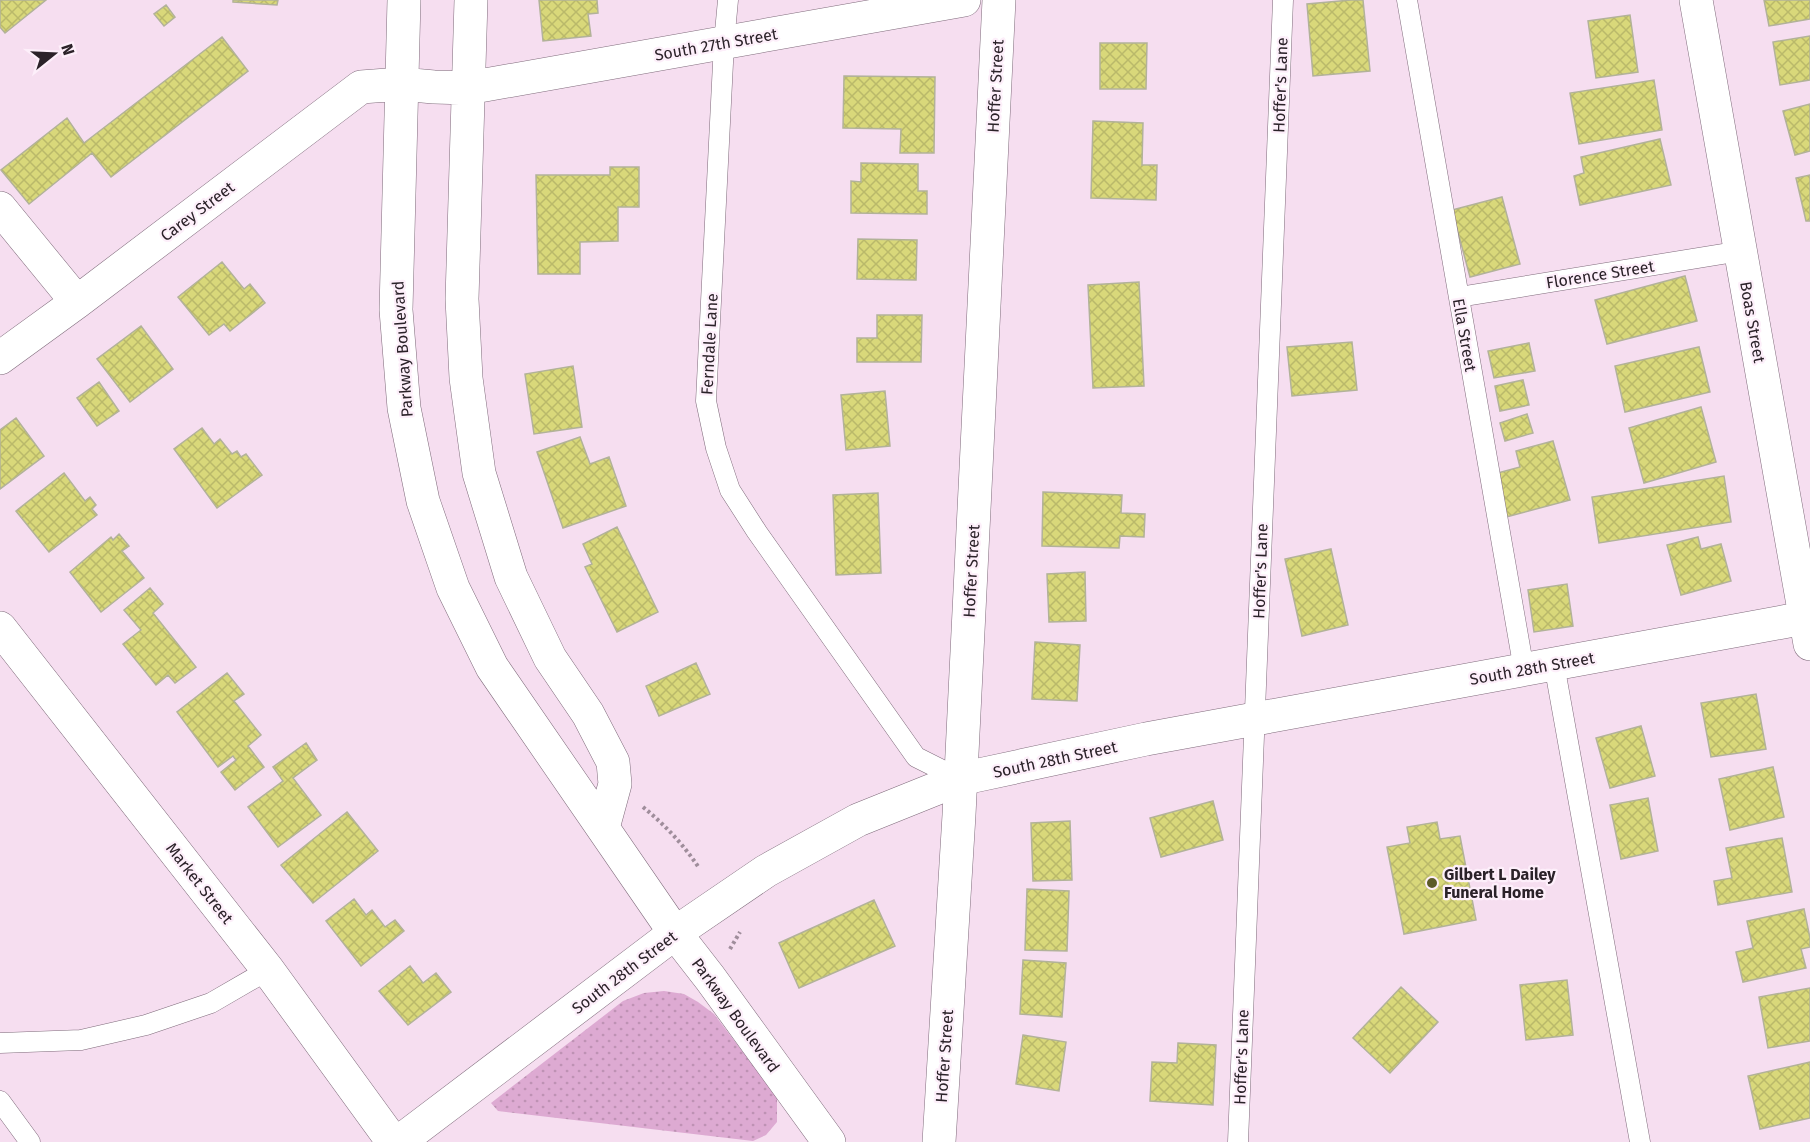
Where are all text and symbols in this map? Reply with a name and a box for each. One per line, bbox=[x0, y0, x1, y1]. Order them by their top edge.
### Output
north arrow bbox=[24, 24, 84, 84]
street label: South 27th Street bbox=[653, 24, 779, 65]
street label: Hoffer's Lane bbox=[1269, 37, 1292, 133]
street label: Hoffer Street bbox=[984, 39, 1007, 133]
text: N bbox=[57, 42, 78, 57]
street label: Carey Street bbox=[157, 177, 238, 245]
street label: Florence Street bbox=[1545, 257, 1656, 292]
street label: Parkway Boulevard bbox=[388, 280, 417, 418]
street label: Boas Street bbox=[1736, 280, 1769, 365]
street label: Ferndale Lane bbox=[697, 293, 722, 395]
street label: Ella Street bbox=[1449, 297, 1480, 373]
street label: Hoffer's Lane bbox=[1249, 523, 1272, 619]
street label: Hoffer Street bbox=[960, 524, 983, 618]
street label: South 28th Street bbox=[1468, 648, 1596, 689]
street label: South 28th Street bbox=[991, 737, 1119, 782]
street label: Market Street bbox=[162, 839, 237, 928]
place label: Gilbert L Dailey Funeral Home bbox=[1444, 865, 1556, 902]
marker: Gilbert L Dailey Funeral Home bbox=[1425, 876, 1439, 890]
street label: South 28th Street bbox=[568, 927, 681, 1018]
street label: Parkway Boulevard bbox=[688, 954, 783, 1076]
street label: Hoffer Street bbox=[932, 1009, 957, 1103]
street label: Hoffer's Lane bbox=[1230, 1009, 1253, 1105]

